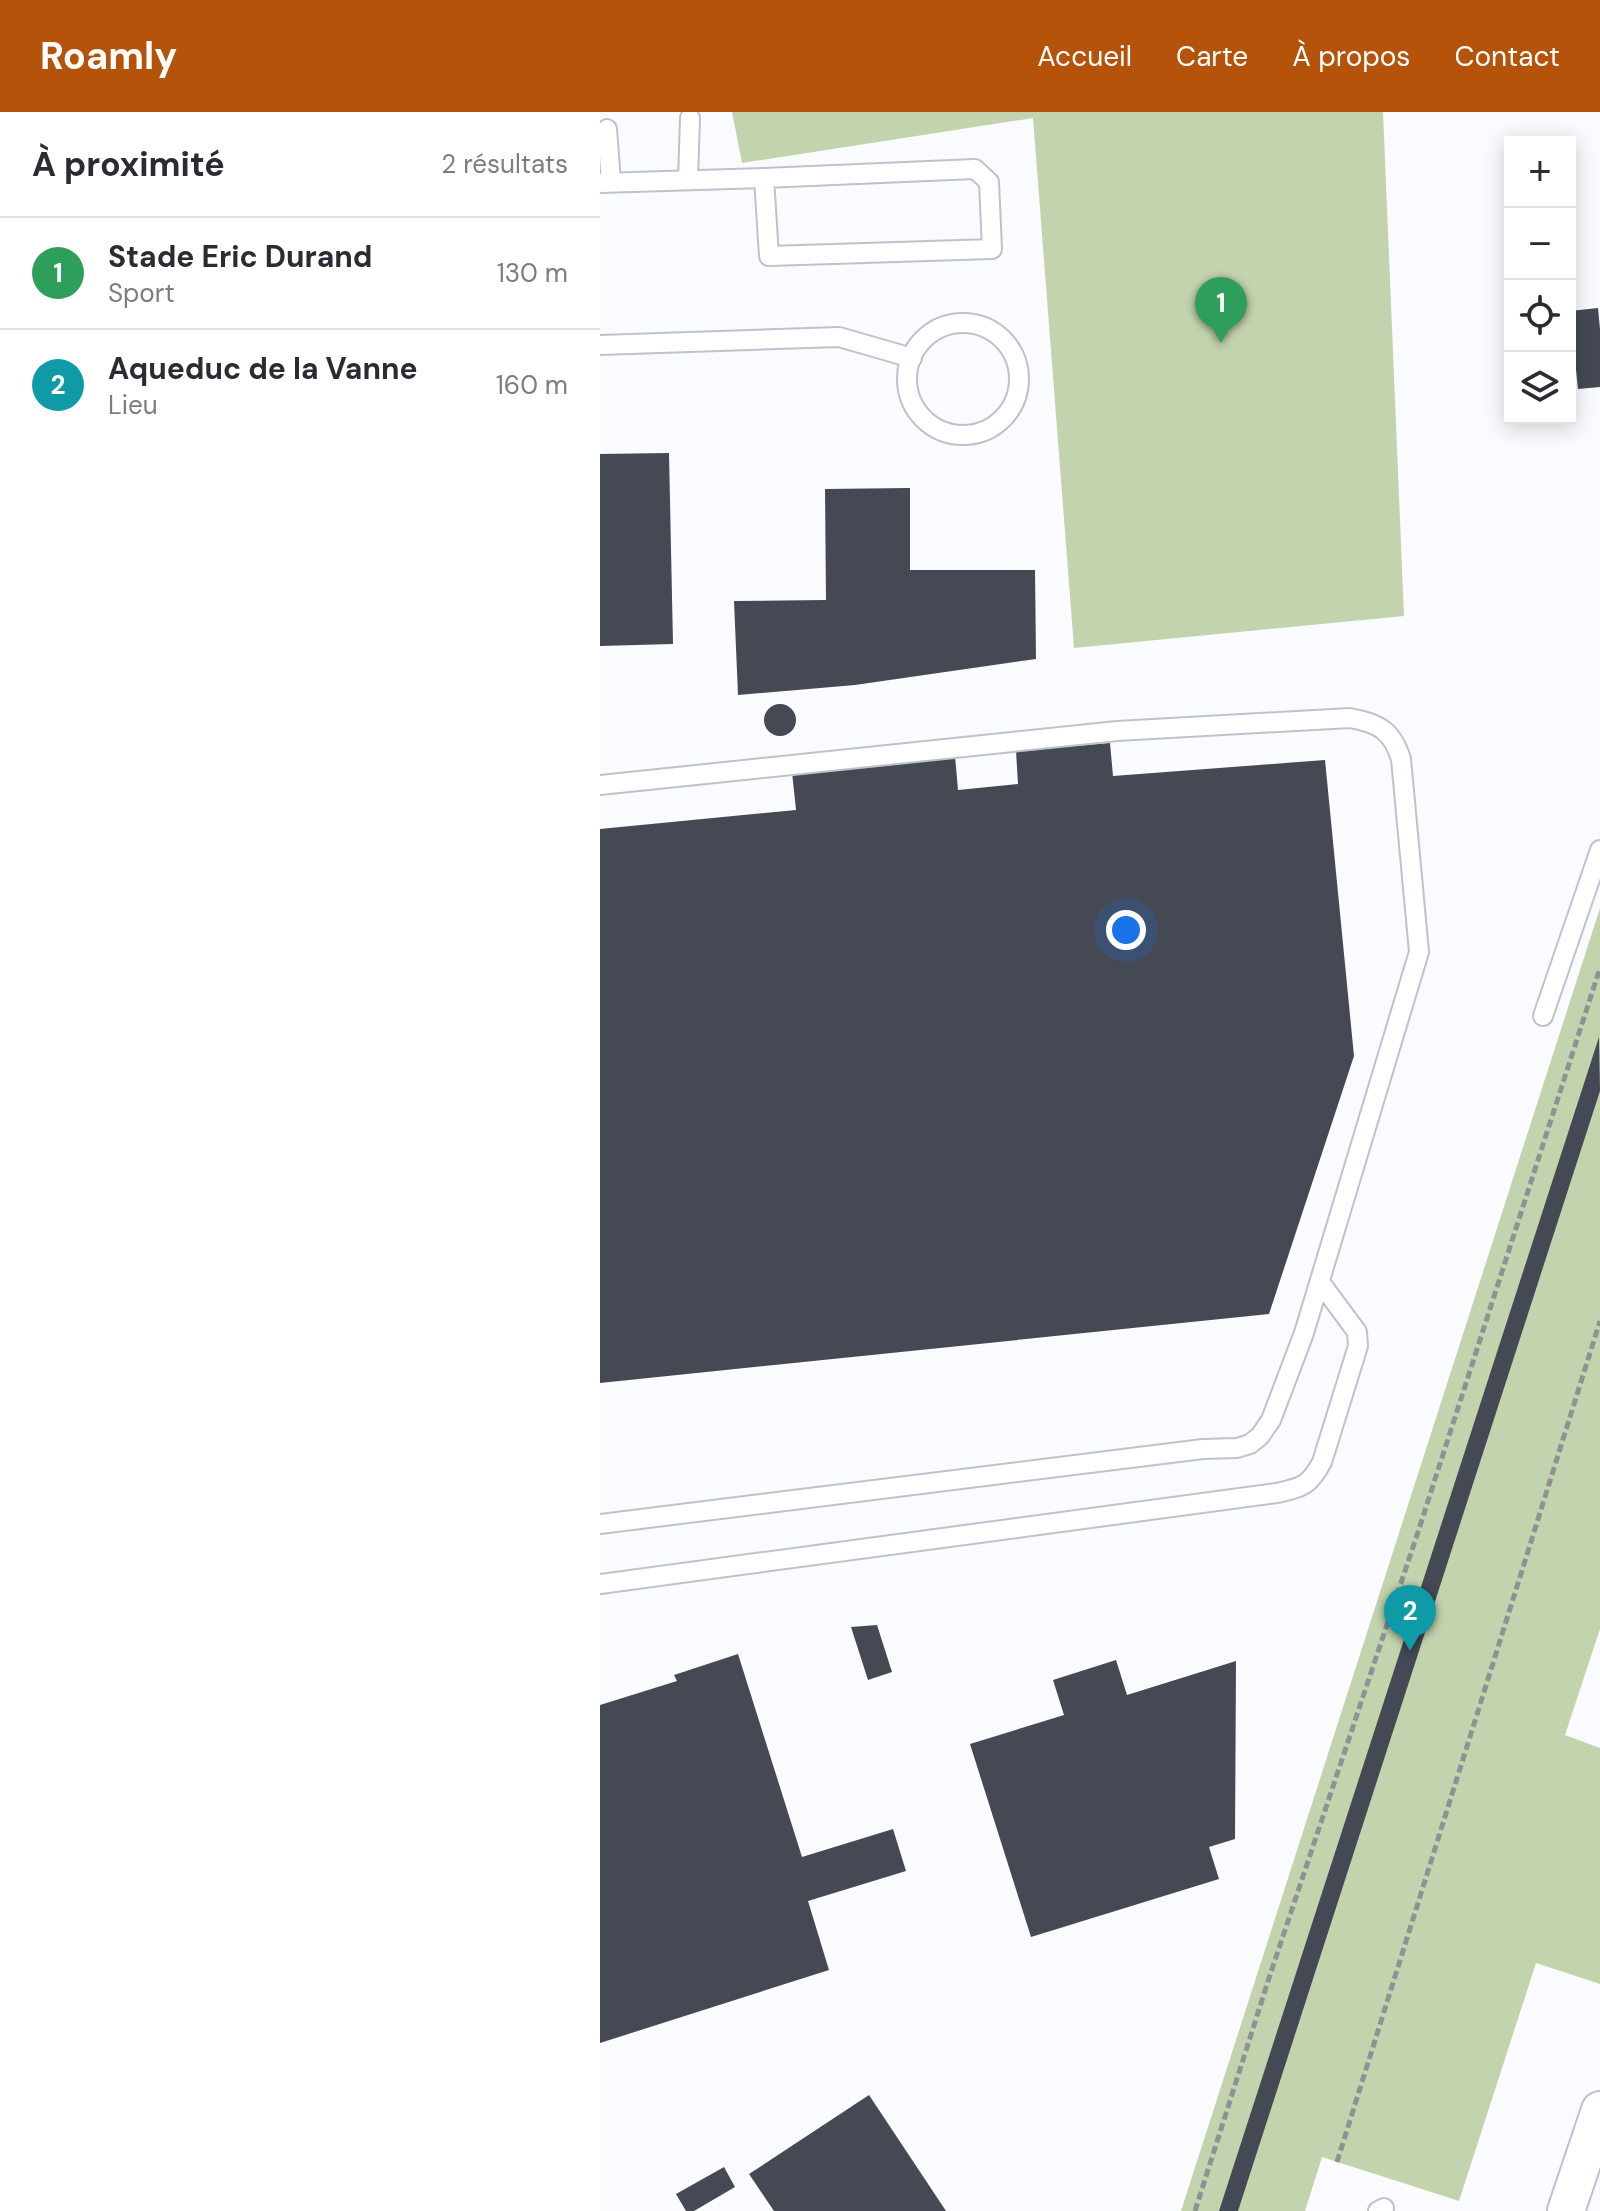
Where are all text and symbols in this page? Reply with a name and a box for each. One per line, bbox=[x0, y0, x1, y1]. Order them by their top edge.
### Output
text: Roamly bbox=[40, 31, 177, 81]
text: Accueil bbox=[1037, 38, 1132, 75]
text: Carte bbox=[1176, 38, 1248, 75]
text: À propos bbox=[1292, 38, 1410, 75]
text: Contact bbox=[1454, 38, 1560, 75]
map controls bbox=[1504, 136, 1576, 424]
button: + bbox=[1504, 136, 1576, 208]
text: À proximité bbox=[32, 142, 225, 187]
text: 2 résultats bbox=[441, 147, 568, 181]
button: − bbox=[1504, 208, 1576, 280]
text: Stade Eric Durand bbox=[108, 237, 372, 276]
text: 1 bbox=[53, 256, 63, 290]
text: 130 m bbox=[497, 256, 568, 290]
text: Sport bbox=[108, 276, 175, 310]
pin: 1 bbox=[1195, 277, 1247, 343]
button: locate bbox=[1504, 280, 1576, 352]
text: Aqueduc de la Vanne bbox=[108, 349, 417, 388]
button: layers bbox=[1504, 352, 1576, 424]
text: 2 bbox=[50, 368, 66, 402]
text: 160 m bbox=[496, 368, 568, 402]
text: Lieu bbox=[108, 388, 158, 422]
your location bbox=[1106, 910, 1146, 950]
pin: 2 bbox=[1384, 1585, 1436, 1651]

